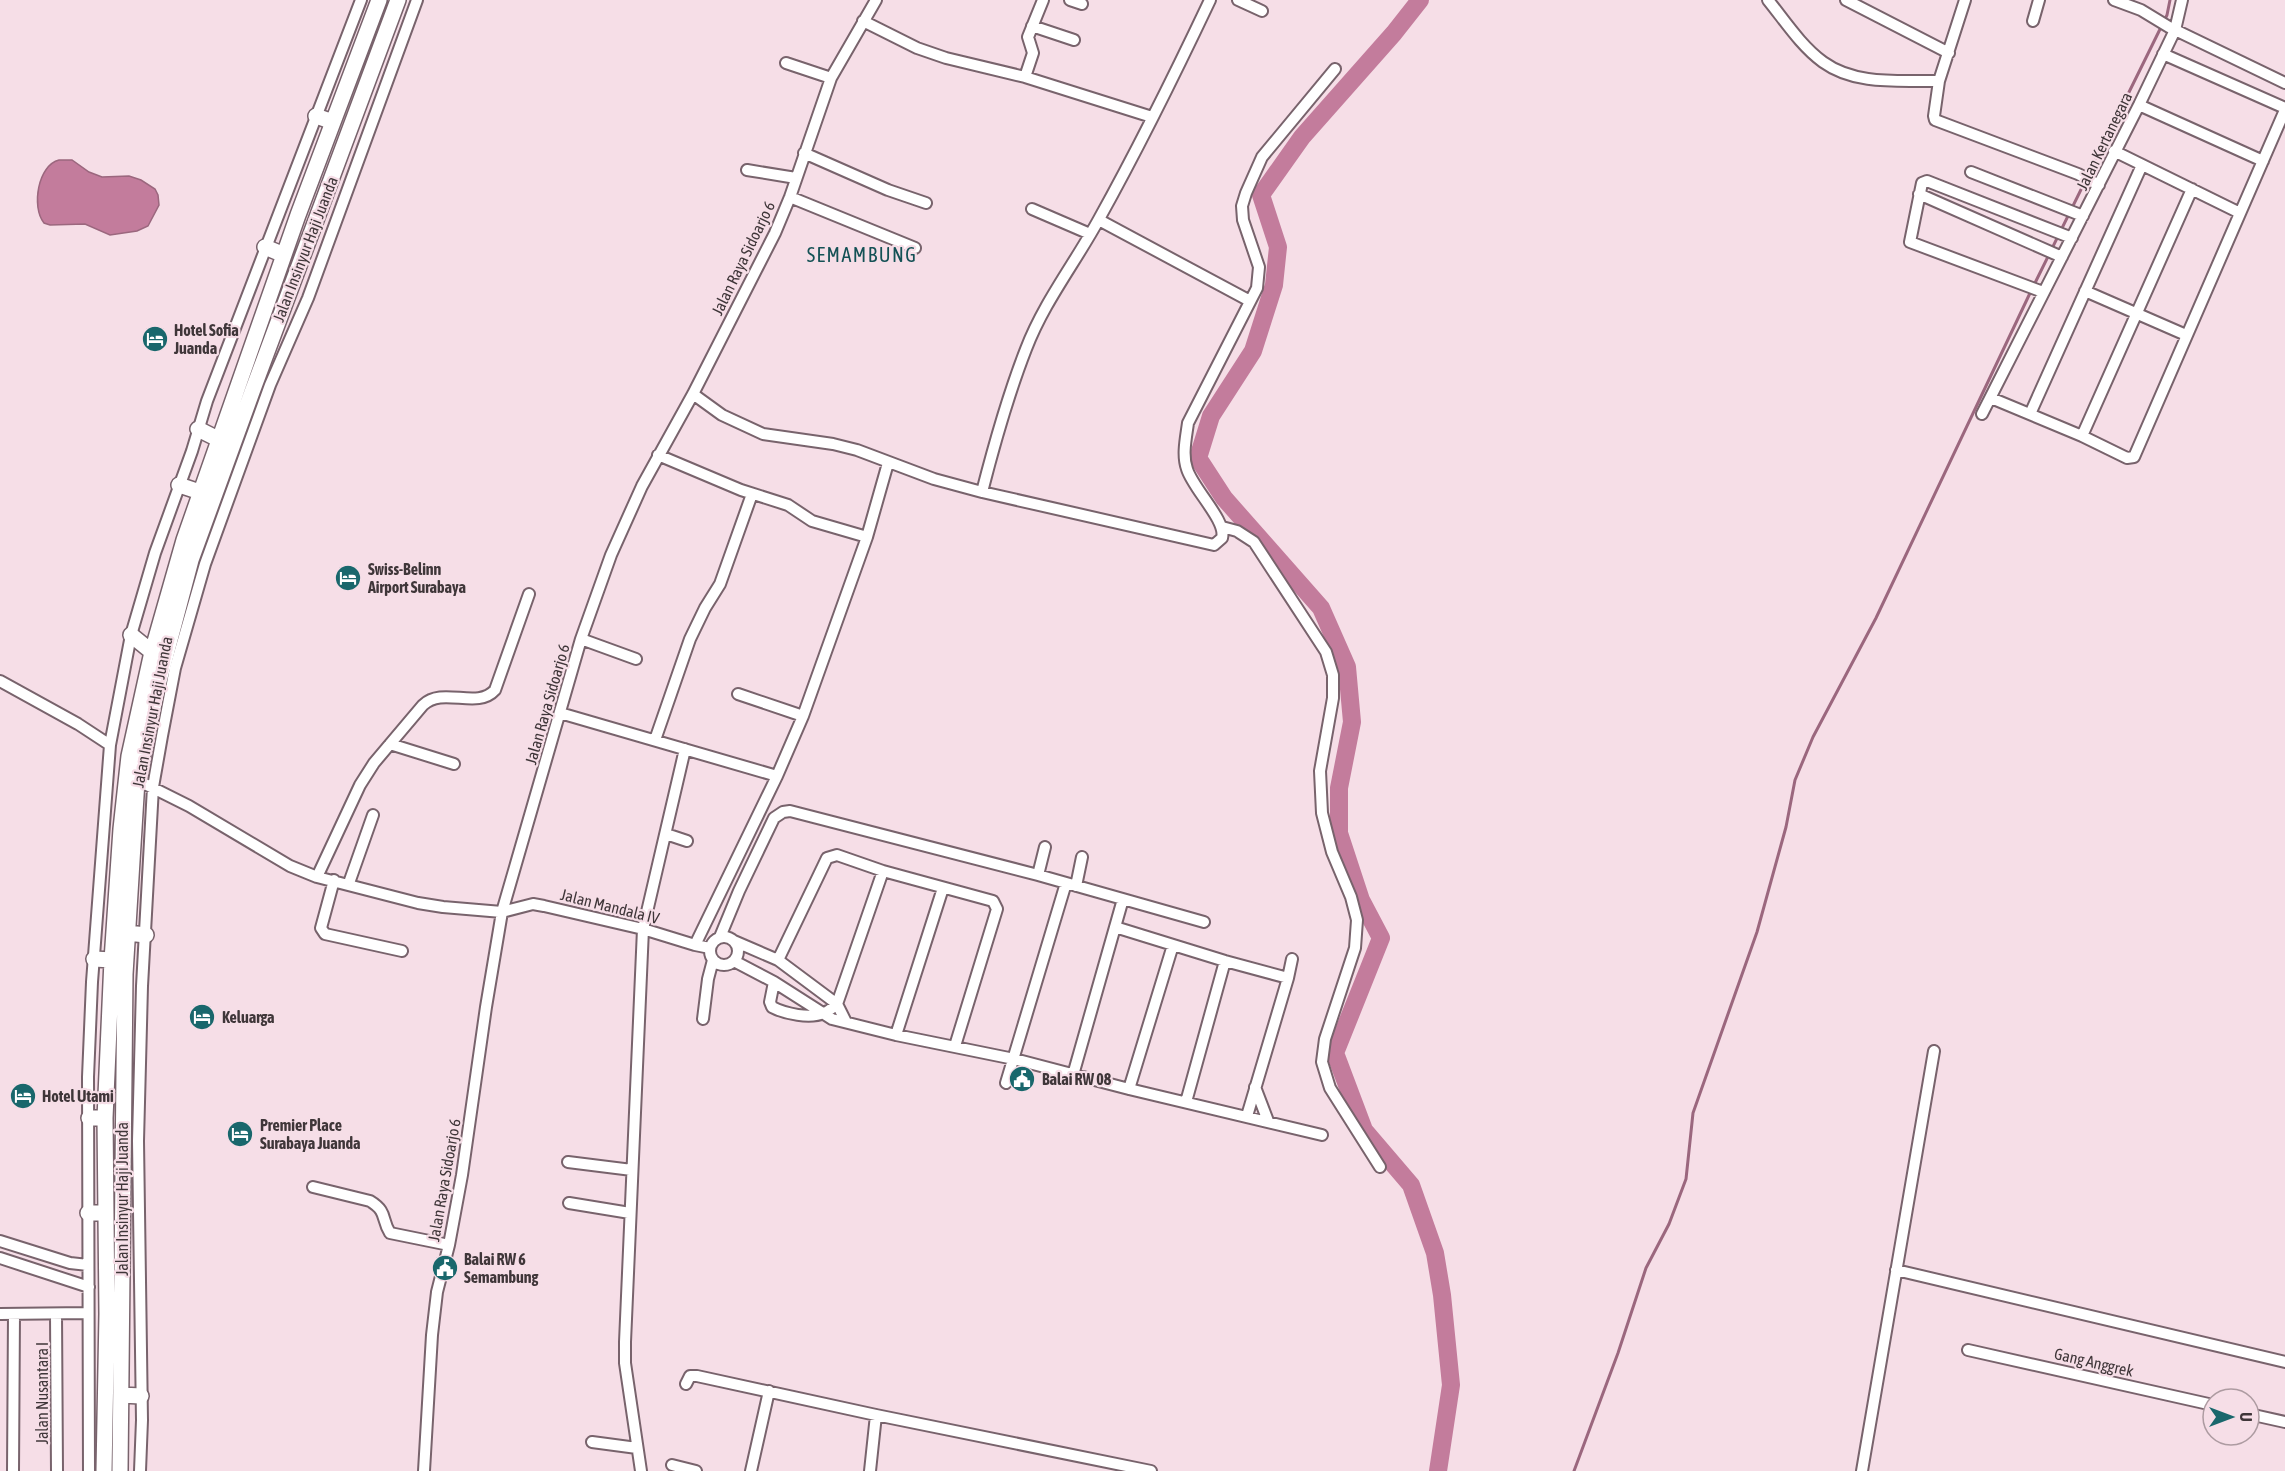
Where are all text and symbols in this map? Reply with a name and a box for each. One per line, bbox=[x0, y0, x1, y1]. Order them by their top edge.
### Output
street label: Jalan Kertanegara bbox=[2073, 89, 2136, 193]
street label: Jalan Insinyur Haji Juanda bbox=[269, 174, 342, 324]
street label: Jalan Raya Sidoarjo 6 bbox=[708, 198, 779, 318]
district label: SEMAMBUNG bbox=[807, 243, 917, 266]
place label: Hotel Sofia Juanda bbox=[173, 321, 239, 357]
hotel icon: Hotel Sofia Juanda bbox=[140, 324, 170, 354]
place label: Swiss-Belinn Airport Surabaya bbox=[367, 560, 466, 596]
hotel icon: Swiss-Belinn Airport Surabaya bbox=[333, 563, 363, 593]
street label: Jalan Insinyur Haji Juanda bbox=[128, 635, 176, 789]
street label: Jalan Raya Sidoarjo 6 bbox=[521, 642, 574, 766]
street label: Jalan Mandala IV bbox=[559, 885, 661, 927]
hotel icon: Keluarga bbox=[187, 1002, 217, 1032]
place label: Keluarga bbox=[222, 1008, 274, 1026]
public building icon: Balai RW 08 bbox=[1007, 1064, 1037, 1094]
place label: Balai RW 08 bbox=[1042, 1070, 1112, 1088]
hotel icon: Hotel Utami bbox=[8, 1081, 38, 1111]
place label: Hotel Utami bbox=[42, 1087, 114, 1105]
place label: Premier Place Surabaya Juanda bbox=[260, 1116, 360, 1152]
street label: Jalan Raya Sidoarjo 6 bbox=[424, 1117, 465, 1243]
hotel icon: Premier Place Surabaya Juanda bbox=[225, 1119, 255, 1149]
street label: Jalan Insinyur Haji Juanda bbox=[113, 1122, 132, 1276]
place label: Balai RW 6 Semambung bbox=[464, 1250, 539, 1286]
public building icon: Balai RW 6 Semambung bbox=[430, 1253, 460, 1283]
street label: Jalan Nusantara I bbox=[33, 1342, 51, 1444]
street label: Gang Anggrek bbox=[2052, 1344, 2135, 1381]
north arrow bbox=[2201, 1387, 2261, 1447]
text: U bbox=[2237, 1412, 2255, 1422]

